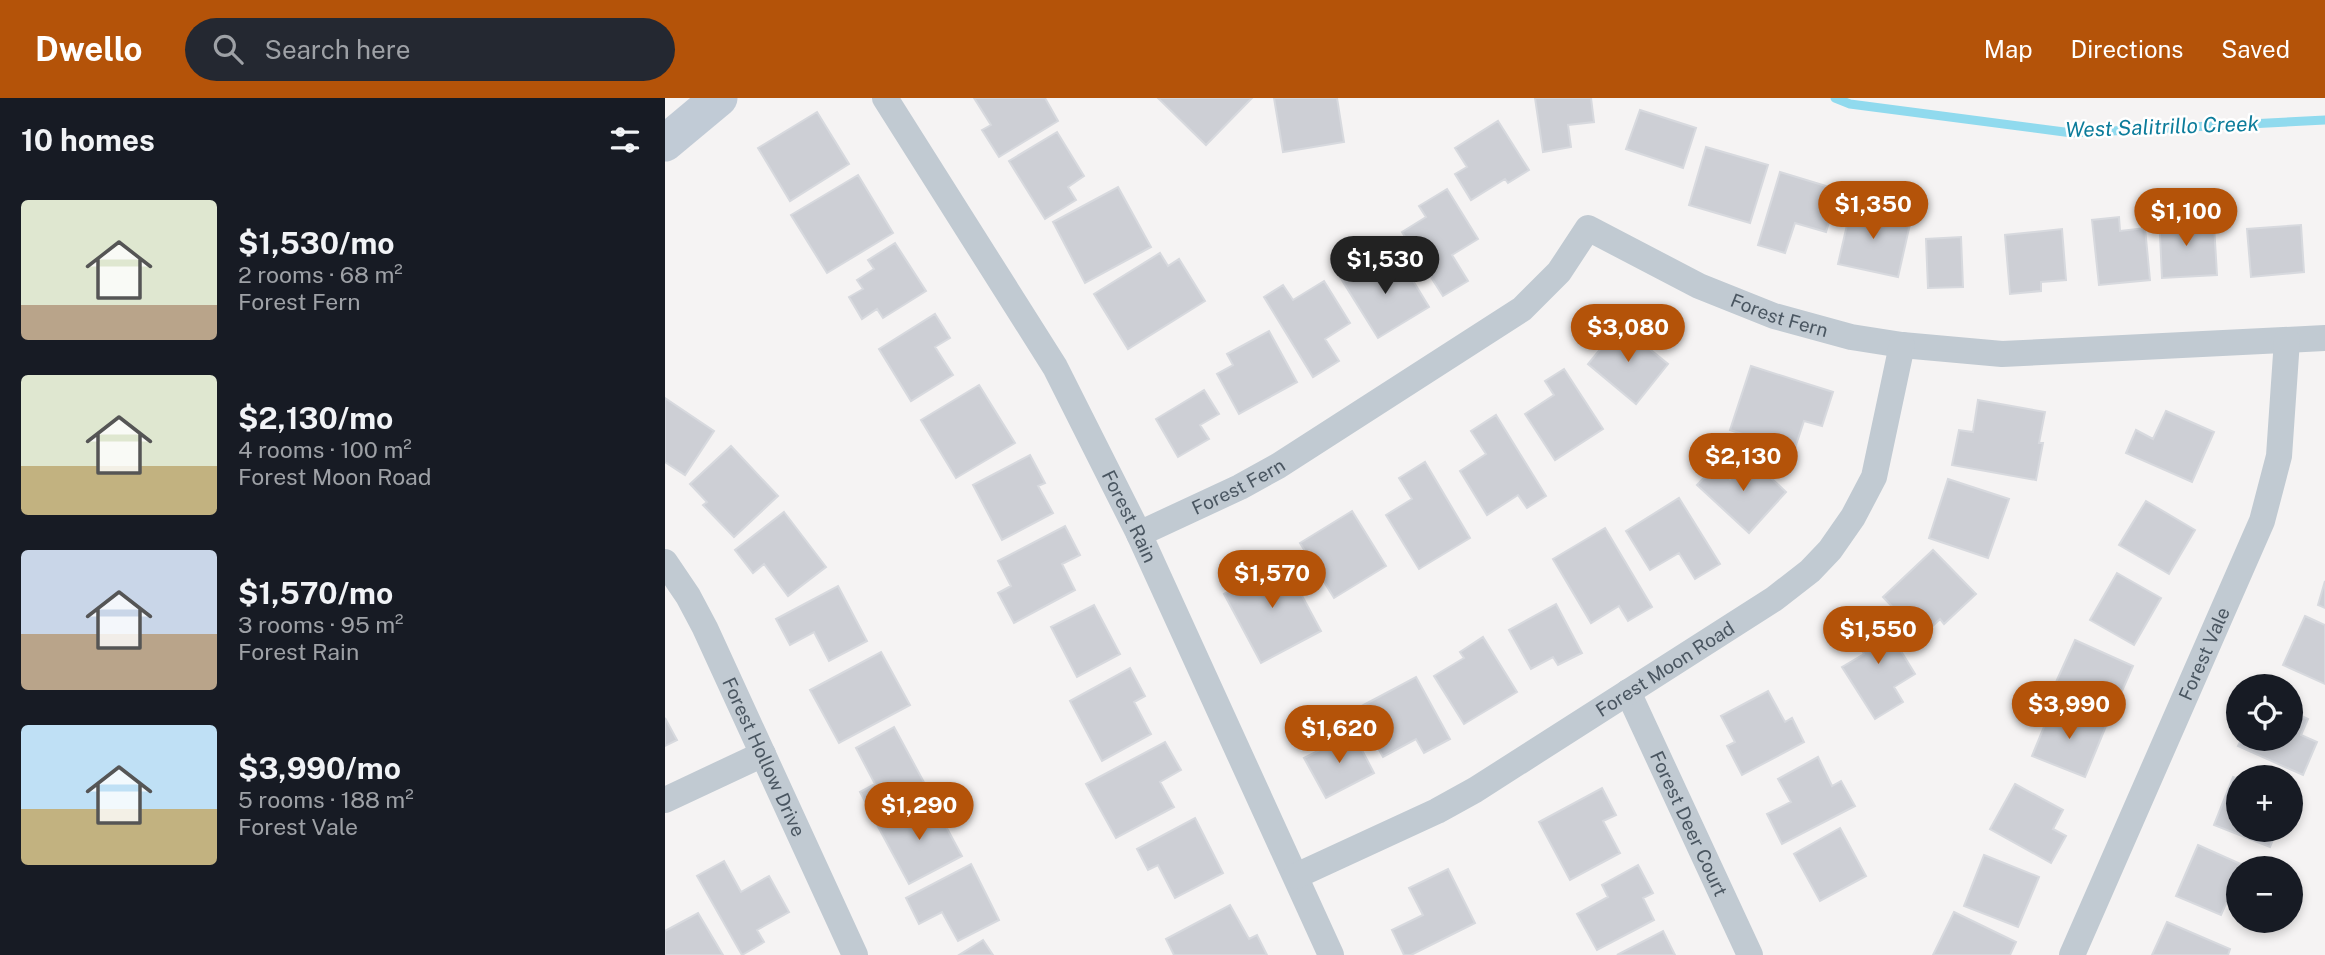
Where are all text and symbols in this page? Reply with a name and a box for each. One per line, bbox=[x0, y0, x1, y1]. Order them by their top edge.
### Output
search box bbox=[185, 18, 675, 81]
text: Dwello bbox=[35, 30, 143, 68]
icon: search bbox=[209, 30, 247, 68]
text: Search here bbox=[265, 34, 411, 65]
text: Map bbox=[1984, 35, 2033, 63]
text: Directions bbox=[2071, 35, 2183, 63]
text: Saved bbox=[2221, 35, 2290, 63]
water label: West Salitrillo Creek bbox=[2065, 111, 2260, 142]
icon: filters bbox=[606, 121, 644, 159]
text: 10 homes bbox=[21, 122, 155, 158]
pin: $1,350 bbox=[1816, 181, 1930, 241]
pin: $1,100 bbox=[2129, 188, 2243, 248]
text: $1,350 bbox=[1834, 190, 1912, 217]
text: $1,100 bbox=[2150, 197, 2222, 224]
text: $1,530/mo bbox=[238, 225, 395, 261]
icon: home bbox=[77, 228, 161, 312]
pin: $1,530 bbox=[1328, 236, 1442, 296]
text: $1,530 bbox=[1346, 245, 1424, 272]
text: 2 rooms · 68 m² bbox=[238, 261, 403, 288]
text: Forest Fern bbox=[238, 288, 361, 315]
street label: Forest Fern bbox=[1728, 289, 1831, 341]
pin: $3,080 bbox=[1571, 304, 1685, 364]
text: $3,080 bbox=[1587, 313, 1669, 340]
text: $2,130/mo bbox=[238, 400, 393, 436]
icon: home bbox=[77, 403, 161, 487]
pin: $2,130 bbox=[1686, 434, 1800, 493]
text: 4 rooms · 100 m² bbox=[238, 436, 412, 463]
text: $2,130 bbox=[1705, 442, 1781, 469]
street label: Forest Fern bbox=[1188, 454, 1289, 519]
text: Forest Moon Road bbox=[238, 463, 432, 490]
street label: Forest Rain bbox=[1098, 466, 1161, 566]
pin: $1,570 bbox=[1215, 550, 1329, 610]
text: $1,570 bbox=[1234, 559, 1310, 586]
text: $1,570/mo bbox=[238, 575, 393, 611]
icon: home bbox=[77, 578, 161, 662]
street label: Forest Vale bbox=[2174, 604, 2234, 703]
pin: $1,550 bbox=[1821, 606, 1935, 666]
text: 3 rooms · 95 m² bbox=[238, 611, 404, 638]
text: $1,550 bbox=[1839, 615, 1917, 642]
street label: Forest Moon Road bbox=[1592, 616, 1738, 721]
text: Forest Rain bbox=[238, 638, 359, 665]
street label: Forest Hollow Drive bbox=[718, 674, 810, 840]
map controls bbox=[2226, 674, 2303, 933]
button: locate bbox=[2226, 674, 2303, 751]
pin: $3,990 bbox=[2012, 682, 2126, 741]
text: $3,990 bbox=[2028, 690, 2110, 717]
pin: $1,620 bbox=[1282, 706, 1396, 765]
text: $1,620 bbox=[1301, 714, 1377, 741]
street label: Forest Deer Court bbox=[1646, 747, 1732, 900]
text: $3,990/mo bbox=[238, 750, 401, 786]
icon: home bbox=[77, 753, 161, 837]
button: + bbox=[2226, 765, 2303, 842]
pin: $1,290 bbox=[862, 782, 976, 842]
text: 5 rooms · 188 m² bbox=[238, 786, 414, 813]
text: $1,290 bbox=[881, 791, 957, 818]
text: Forest Vale bbox=[238, 813, 358, 840]
button: − bbox=[2226, 856, 2303, 933]

